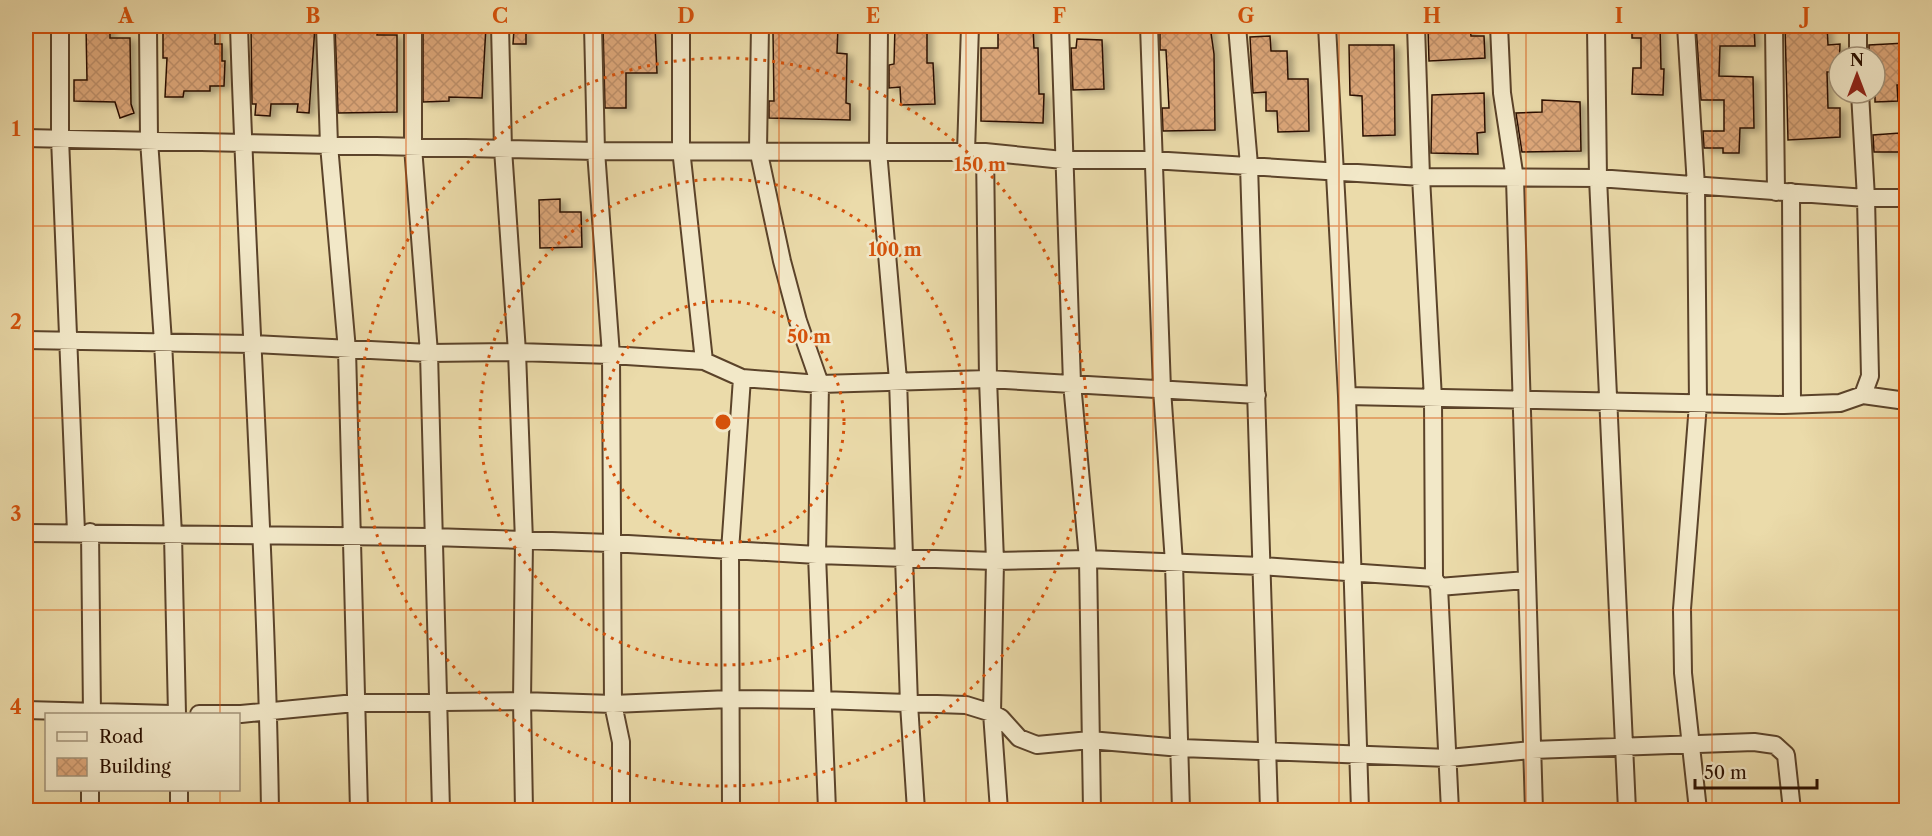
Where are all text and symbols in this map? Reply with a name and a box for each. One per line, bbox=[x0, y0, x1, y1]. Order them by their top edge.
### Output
text: A bbox=[117, 4, 134, 28]
text: B bbox=[306, 4, 321, 28]
text: C bbox=[492, 4, 508, 28]
text: D bbox=[677, 4, 695, 28]
text: E bbox=[866, 4, 880, 28]
text: F bbox=[1052, 4, 1066, 28]
text: G bbox=[1238, 4, 1255, 28]
text: H bbox=[1423, 4, 1441, 28]
text: I bbox=[1615, 4, 1623, 28]
text: J bbox=[1798, 4, 1810, 28]
north arrow bbox=[1827, 45, 1887, 105]
text: N bbox=[1850, 50, 1864, 70]
text: 1 bbox=[12, 117, 21, 141]
text: 150 m bbox=[954, 154, 1006, 176]
text: 100 m bbox=[868, 239, 922, 261]
text: 2 bbox=[10, 310, 22, 334]
text: 50 m bbox=[787, 326, 831, 348]
centre of rings bbox=[713, 412, 733, 432]
text: 3 bbox=[10, 502, 22, 526]
text: 4 bbox=[10, 695, 22, 719]
legend bbox=[45, 713, 240, 791]
text: Road bbox=[99, 726, 144, 748]
scale bar bbox=[1695, 752, 1816, 790]
text: Building bbox=[99, 756, 171, 778]
text: 50 m bbox=[1704, 762, 1747, 784]

